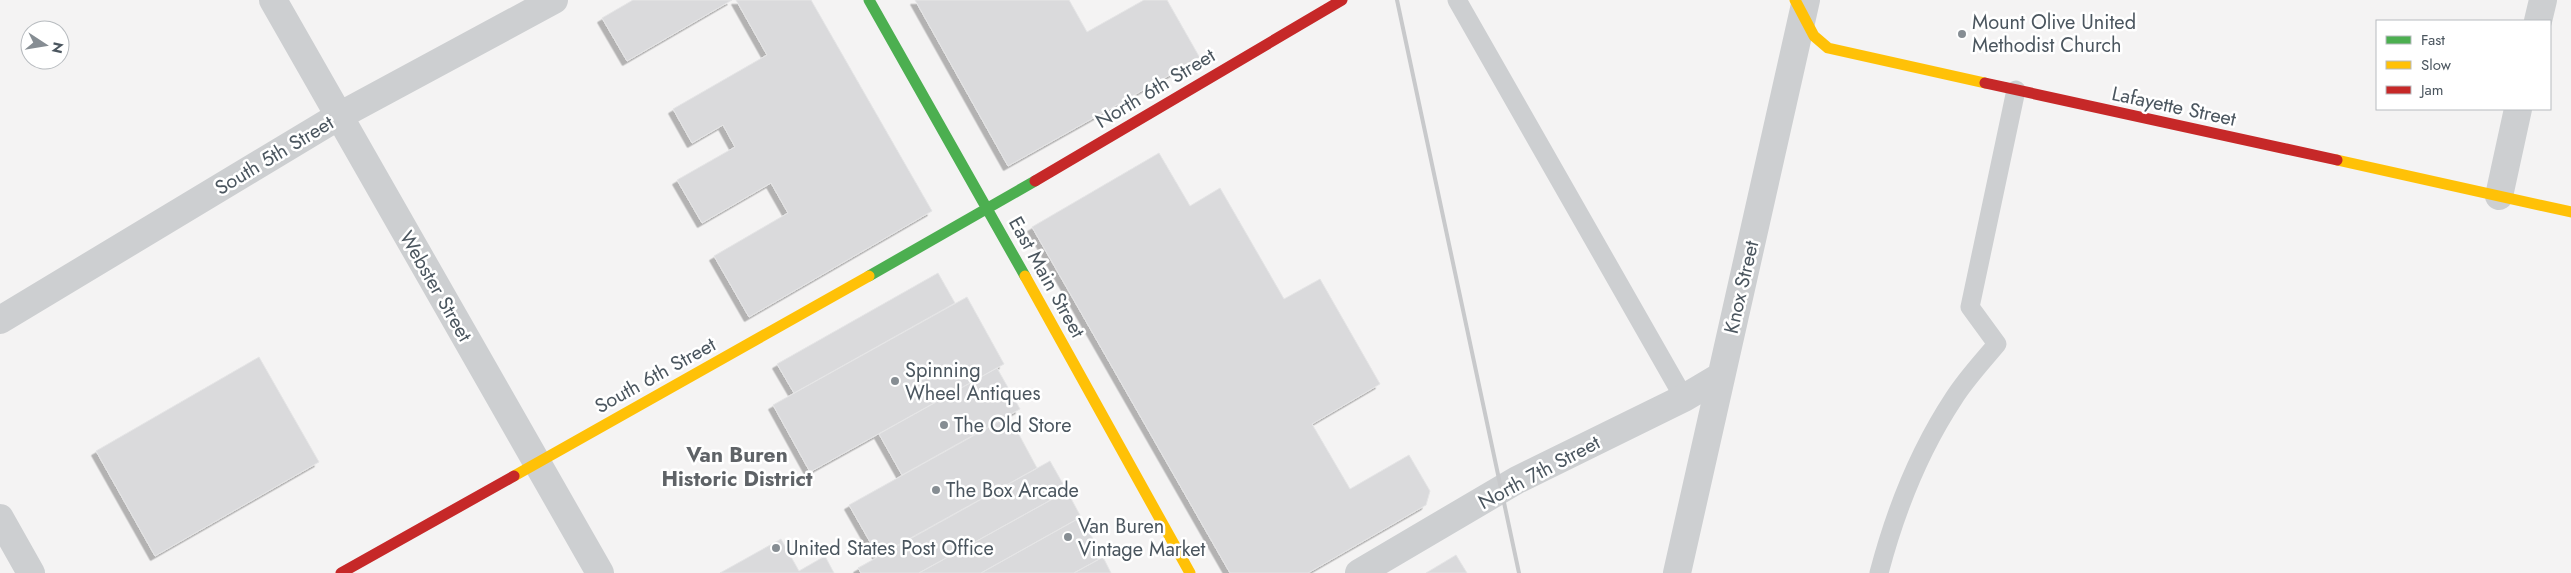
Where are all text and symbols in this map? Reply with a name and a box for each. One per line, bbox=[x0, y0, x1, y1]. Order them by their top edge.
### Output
place label: Mount Olive United Methodist Church bbox=[1972, 8, 2136, 60]
north arrow bbox=[20, 20, 70, 70]
legend bbox=[2376, 20, 2551, 110]
marker: Mount Olive United Methodist Church bbox=[1956, 28, 1968, 40]
text: Fast bbox=[2421, 29, 2445, 51]
text: N bbox=[47, 40, 69, 55]
street label: North 6th Street bbox=[1090, 41, 1221, 136]
text: Slow bbox=[2421, 54, 2452, 76]
street label: Lafayette Street bbox=[2109, 79, 2239, 134]
text: Jam bbox=[2419, 79, 2444, 101]
street label: South 5th Street bbox=[209, 108, 339, 202]
street label: East Main Street bbox=[1001, 211, 1092, 343]
street label: Webster Street bbox=[392, 225, 479, 347]
street label: Knox Street bbox=[1717, 238, 1766, 336]
street label: South 6th Street bbox=[590, 330, 721, 421]
place label: Spinning Wheel Antiques bbox=[905, 356, 1040, 408]
marker: Spinning Wheel Antiques bbox=[889, 375, 901, 387]
place label: The Old Store bbox=[954, 411, 1071, 440]
marker: The Old Store bbox=[938, 419, 950, 431]
street label: North 7th Street bbox=[1473, 428, 1605, 517]
district label: Van Buren Historic District bbox=[662, 440, 813, 494]
place label: The Box Arcade bbox=[946, 476, 1079, 505]
marker: The Box Arcade bbox=[930, 484, 942, 496]
place label: Van Buren Vintage Market bbox=[1078, 512, 1205, 564]
marker: Van Buren Vintage Market bbox=[1062, 531, 1074, 543]
place label: United States Post Office bbox=[786, 534, 994, 563]
marker: United States Post Office bbox=[770, 542, 782, 554]

